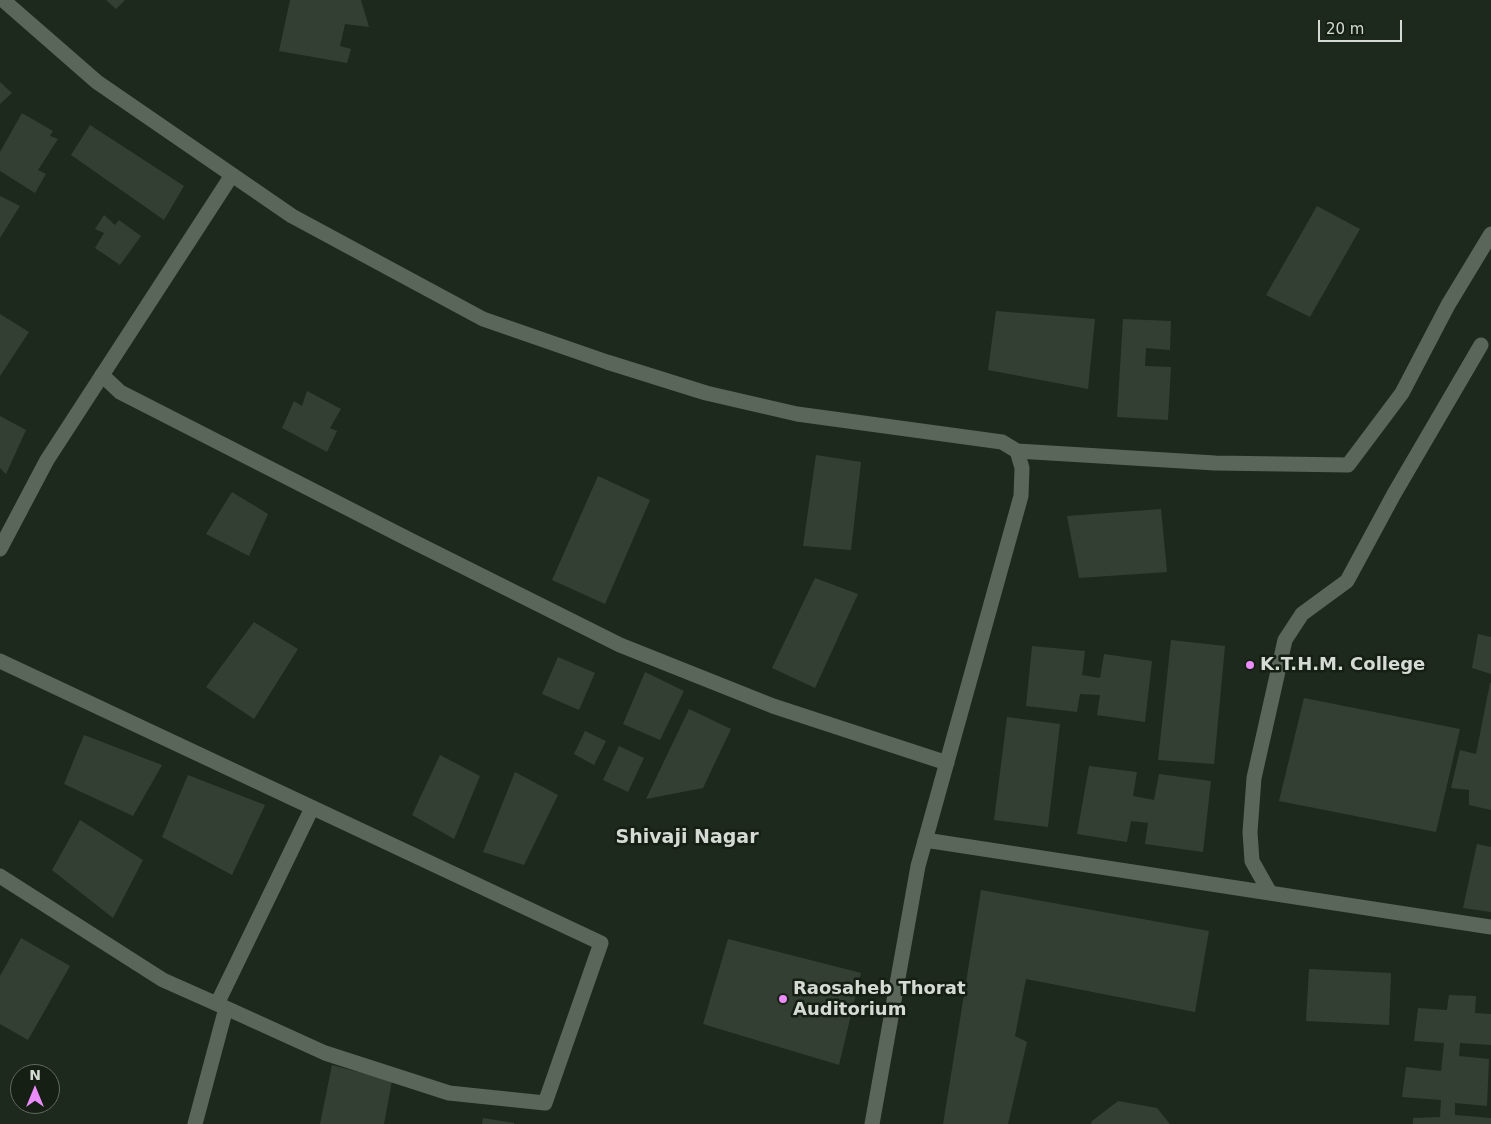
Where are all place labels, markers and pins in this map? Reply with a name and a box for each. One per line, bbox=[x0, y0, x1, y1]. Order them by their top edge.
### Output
place label: K.T.H.M. College bbox=[1260, 654, 1425, 676]
marker: K.T.H.M. College bbox=[1244, 659, 1256, 671]
place label: Raosaheb Thorat Auditorium bbox=[793, 978, 965, 1021]
marker: Raosaheb Thorat Auditorium bbox=[777, 993, 789, 1005]

